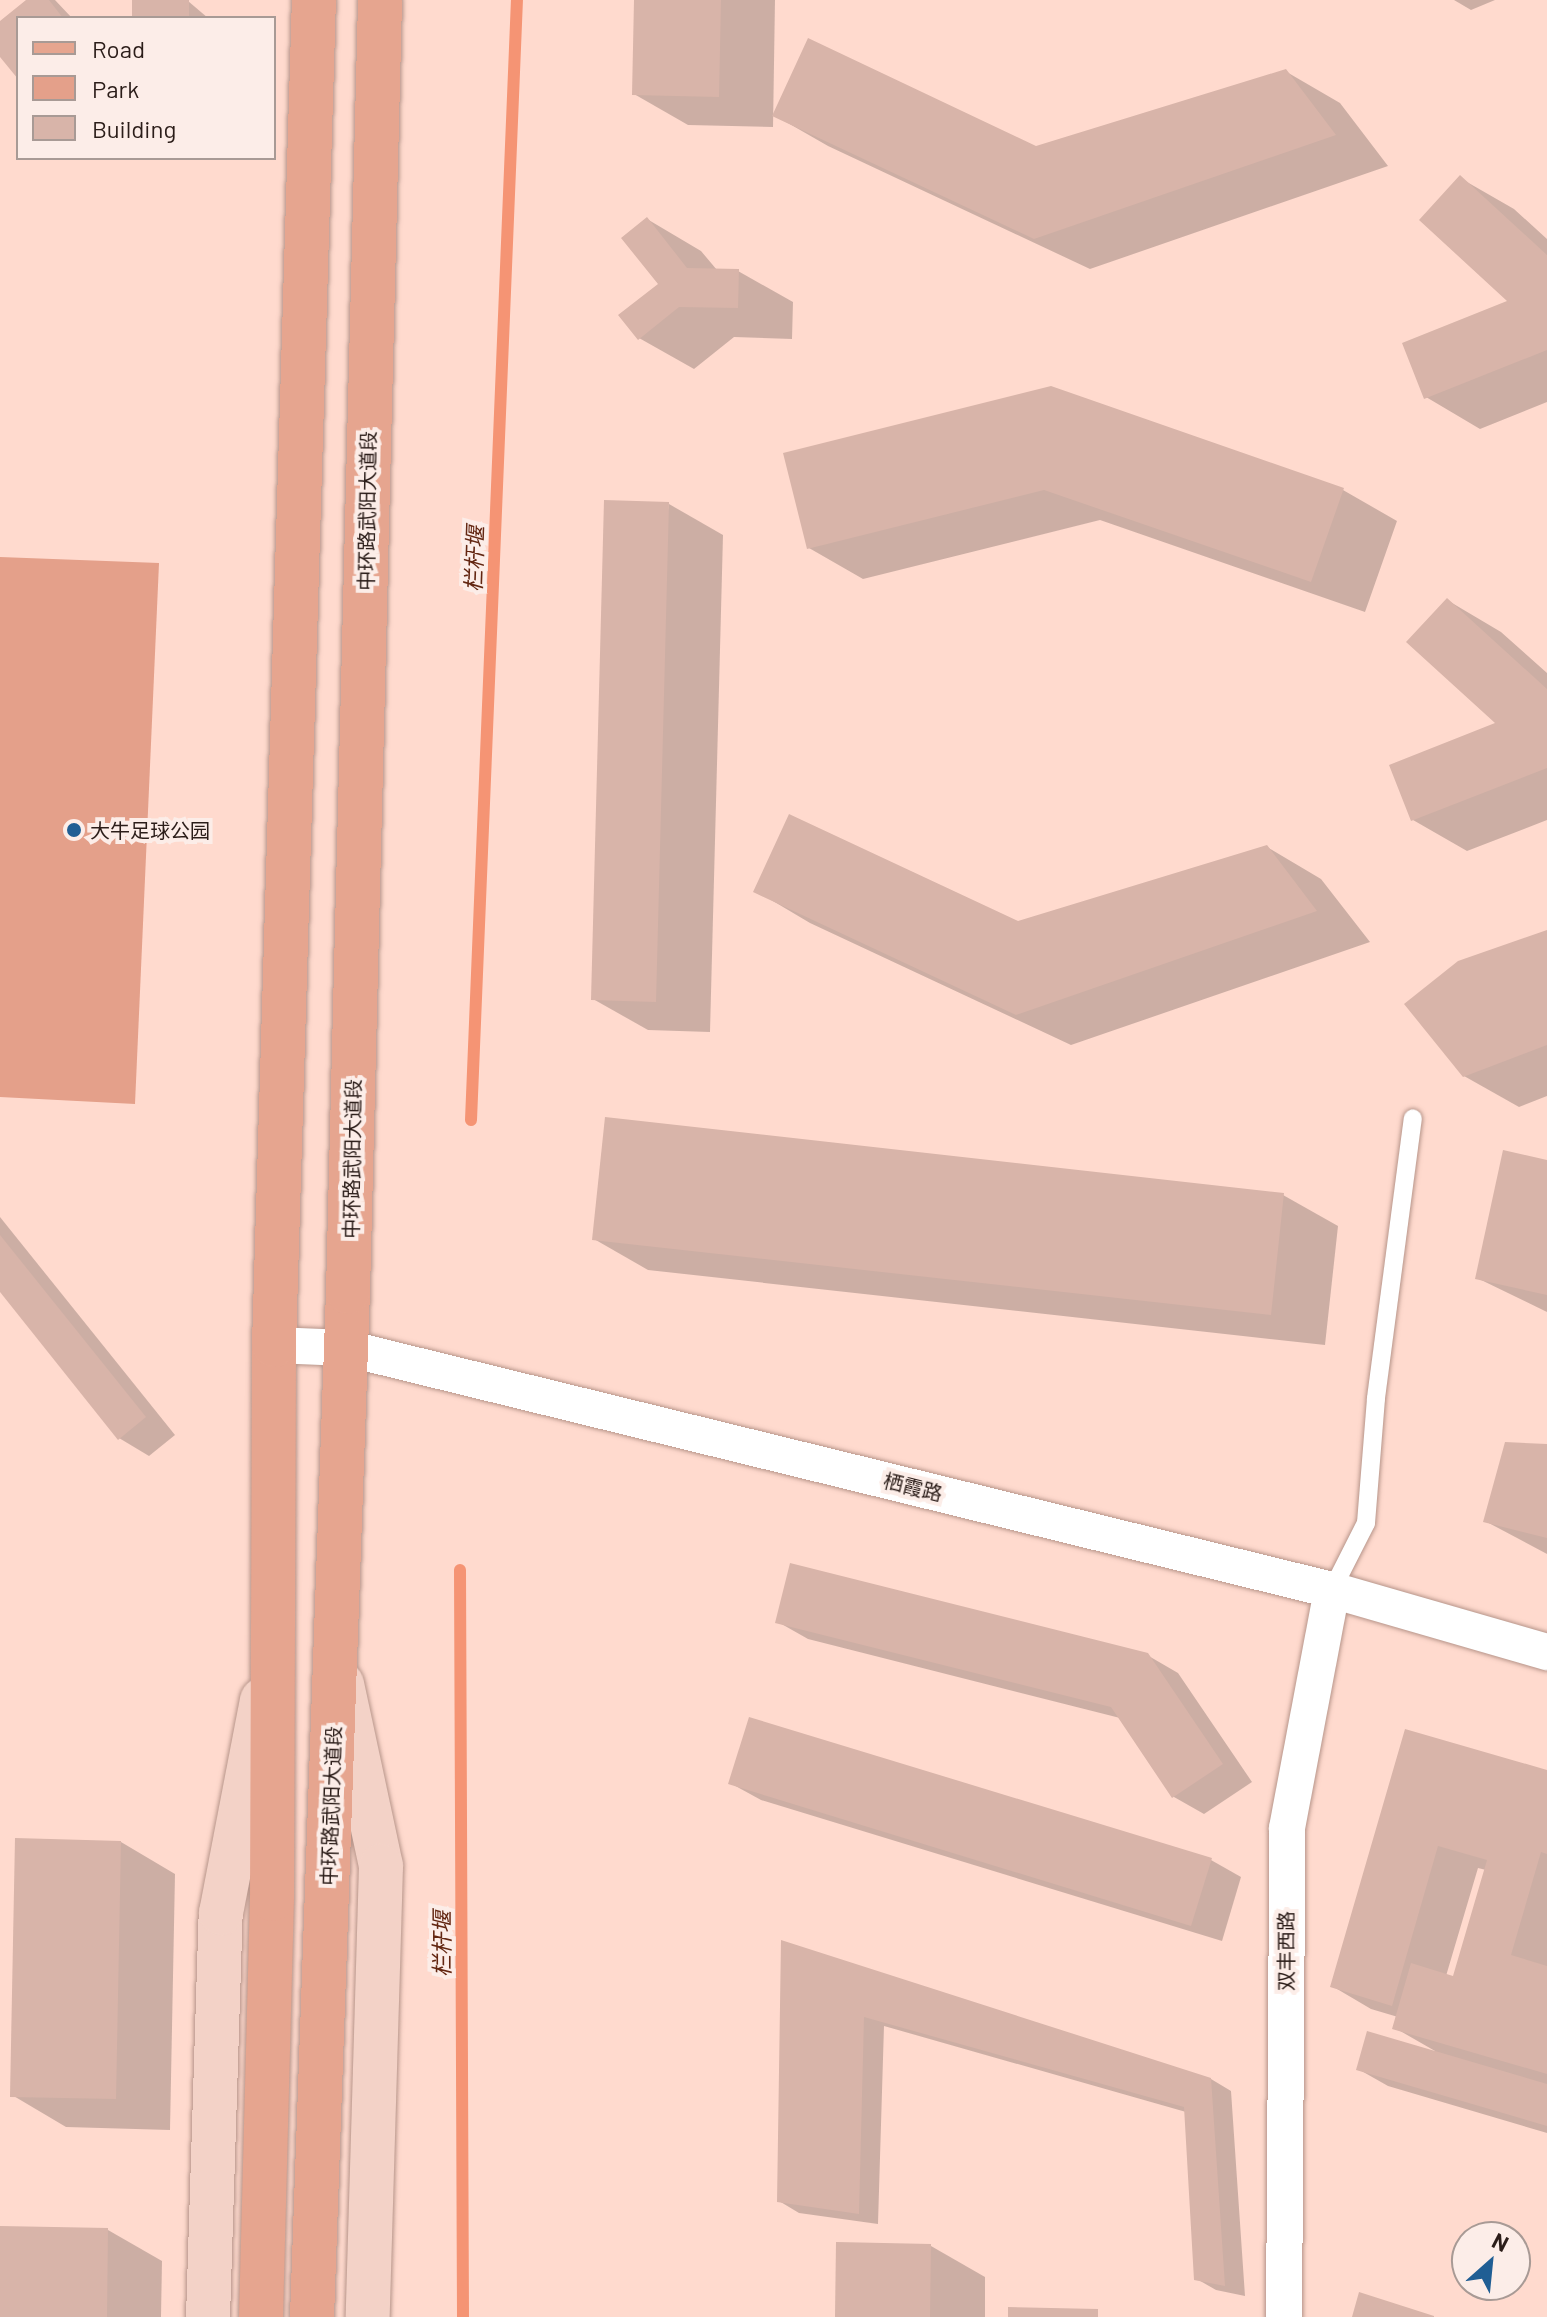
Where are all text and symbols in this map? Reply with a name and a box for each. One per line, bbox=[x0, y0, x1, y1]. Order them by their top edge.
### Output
legend bbox=[16, 16, 276, 160]
text: Road bbox=[92, 34, 145, 63]
text: Park bbox=[92, 74, 139, 103]
text: Building bbox=[92, 114, 176, 143]
street label: 中环路武阳大道段 bbox=[354, 431, 380, 591]
water label: 栏杆堰 bbox=[460, 526, 488, 592]
place label: 大牛足球公园 bbox=[90, 818, 210, 842]
marker: 大牛足球公园 bbox=[65, 821, 83, 839]
street label: 中环路武阳大道段 bbox=[339, 1079, 365, 1239]
street label: 栖霞路 bbox=[881, 1468, 945, 1506]
street label: 中环路武阳大道段 bbox=[316, 1726, 346, 1886]
water label: 栏杆堰 bbox=[429, 1911, 455, 1977]
street label: 双丰西路 bbox=[1274, 1911, 1298, 1991]
north arrow bbox=[1451, 2221, 1531, 2301]
text: N bbox=[1489, 2226, 1513, 2256]

